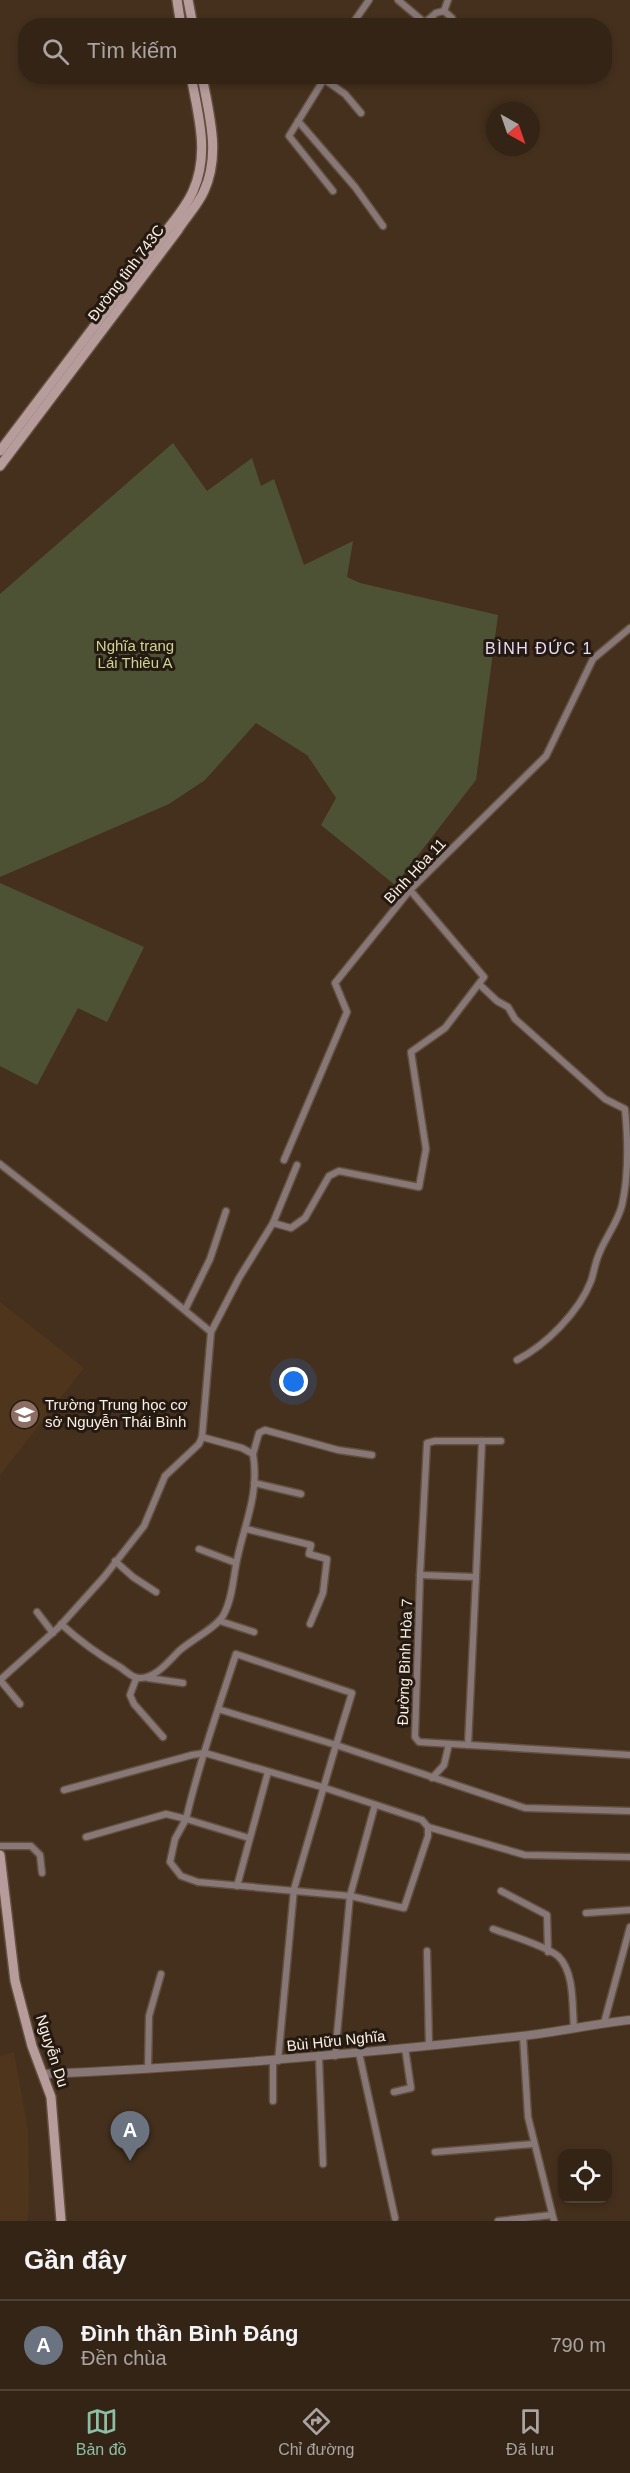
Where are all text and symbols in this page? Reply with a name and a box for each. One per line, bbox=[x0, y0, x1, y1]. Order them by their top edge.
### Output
search box bbox=[18, 18, 612, 84]
icon: search bbox=[39, 35, 72, 68]
text: Tìm kiếm bbox=[87, 38, 177, 63]
north arrow bbox=[486, 102, 540, 156]
street label: Đường tỉnh 743C bbox=[84, 221, 167, 324]
park label: Nghĩa trang Lái Thiêu A bbox=[96, 637, 174, 671]
district label: BÌNH ĐỨC 1 bbox=[485, 639, 593, 657]
street label: Bình Hòa 11 bbox=[380, 835, 449, 907]
your location bbox=[279, 1367, 308, 1396]
place label: Trường Trung học cơ sở Nguyễn Thái Bình bbox=[45, 1396, 188, 1430]
school or university icon: Trường Trung học cơ sở Nguyễn Thái Bình bbox=[8, 1398, 40, 1430]
street label: Đường Bình Hòa 7 bbox=[394, 1598, 415, 1726]
street label: Nguyễn Du bbox=[33, 2013, 72, 2089]
street label: Bùi Hữu Nghĩa bbox=[286, 2027, 387, 2054]
pin: A bbox=[110, 2112, 150, 2161]
map controls bbox=[558, 2149, 612, 2203]
button: locate bbox=[558, 2149, 612, 2203]
text: Gần đây bbox=[24, 2245, 127, 2275]
text: Đình thần Bình Đáng bbox=[81, 2321, 299, 2346]
text: A bbox=[36, 2334, 51, 2356]
text: 790 m bbox=[550, 2334, 606, 2356]
text: Đền chùa bbox=[81, 2347, 167, 2369]
tab: Bản đồ bbox=[76, 2405, 127, 2459]
tab: Chỉ đường bbox=[278, 2405, 354, 2459]
tab: Đã lưu bbox=[506, 2405, 554, 2459]

